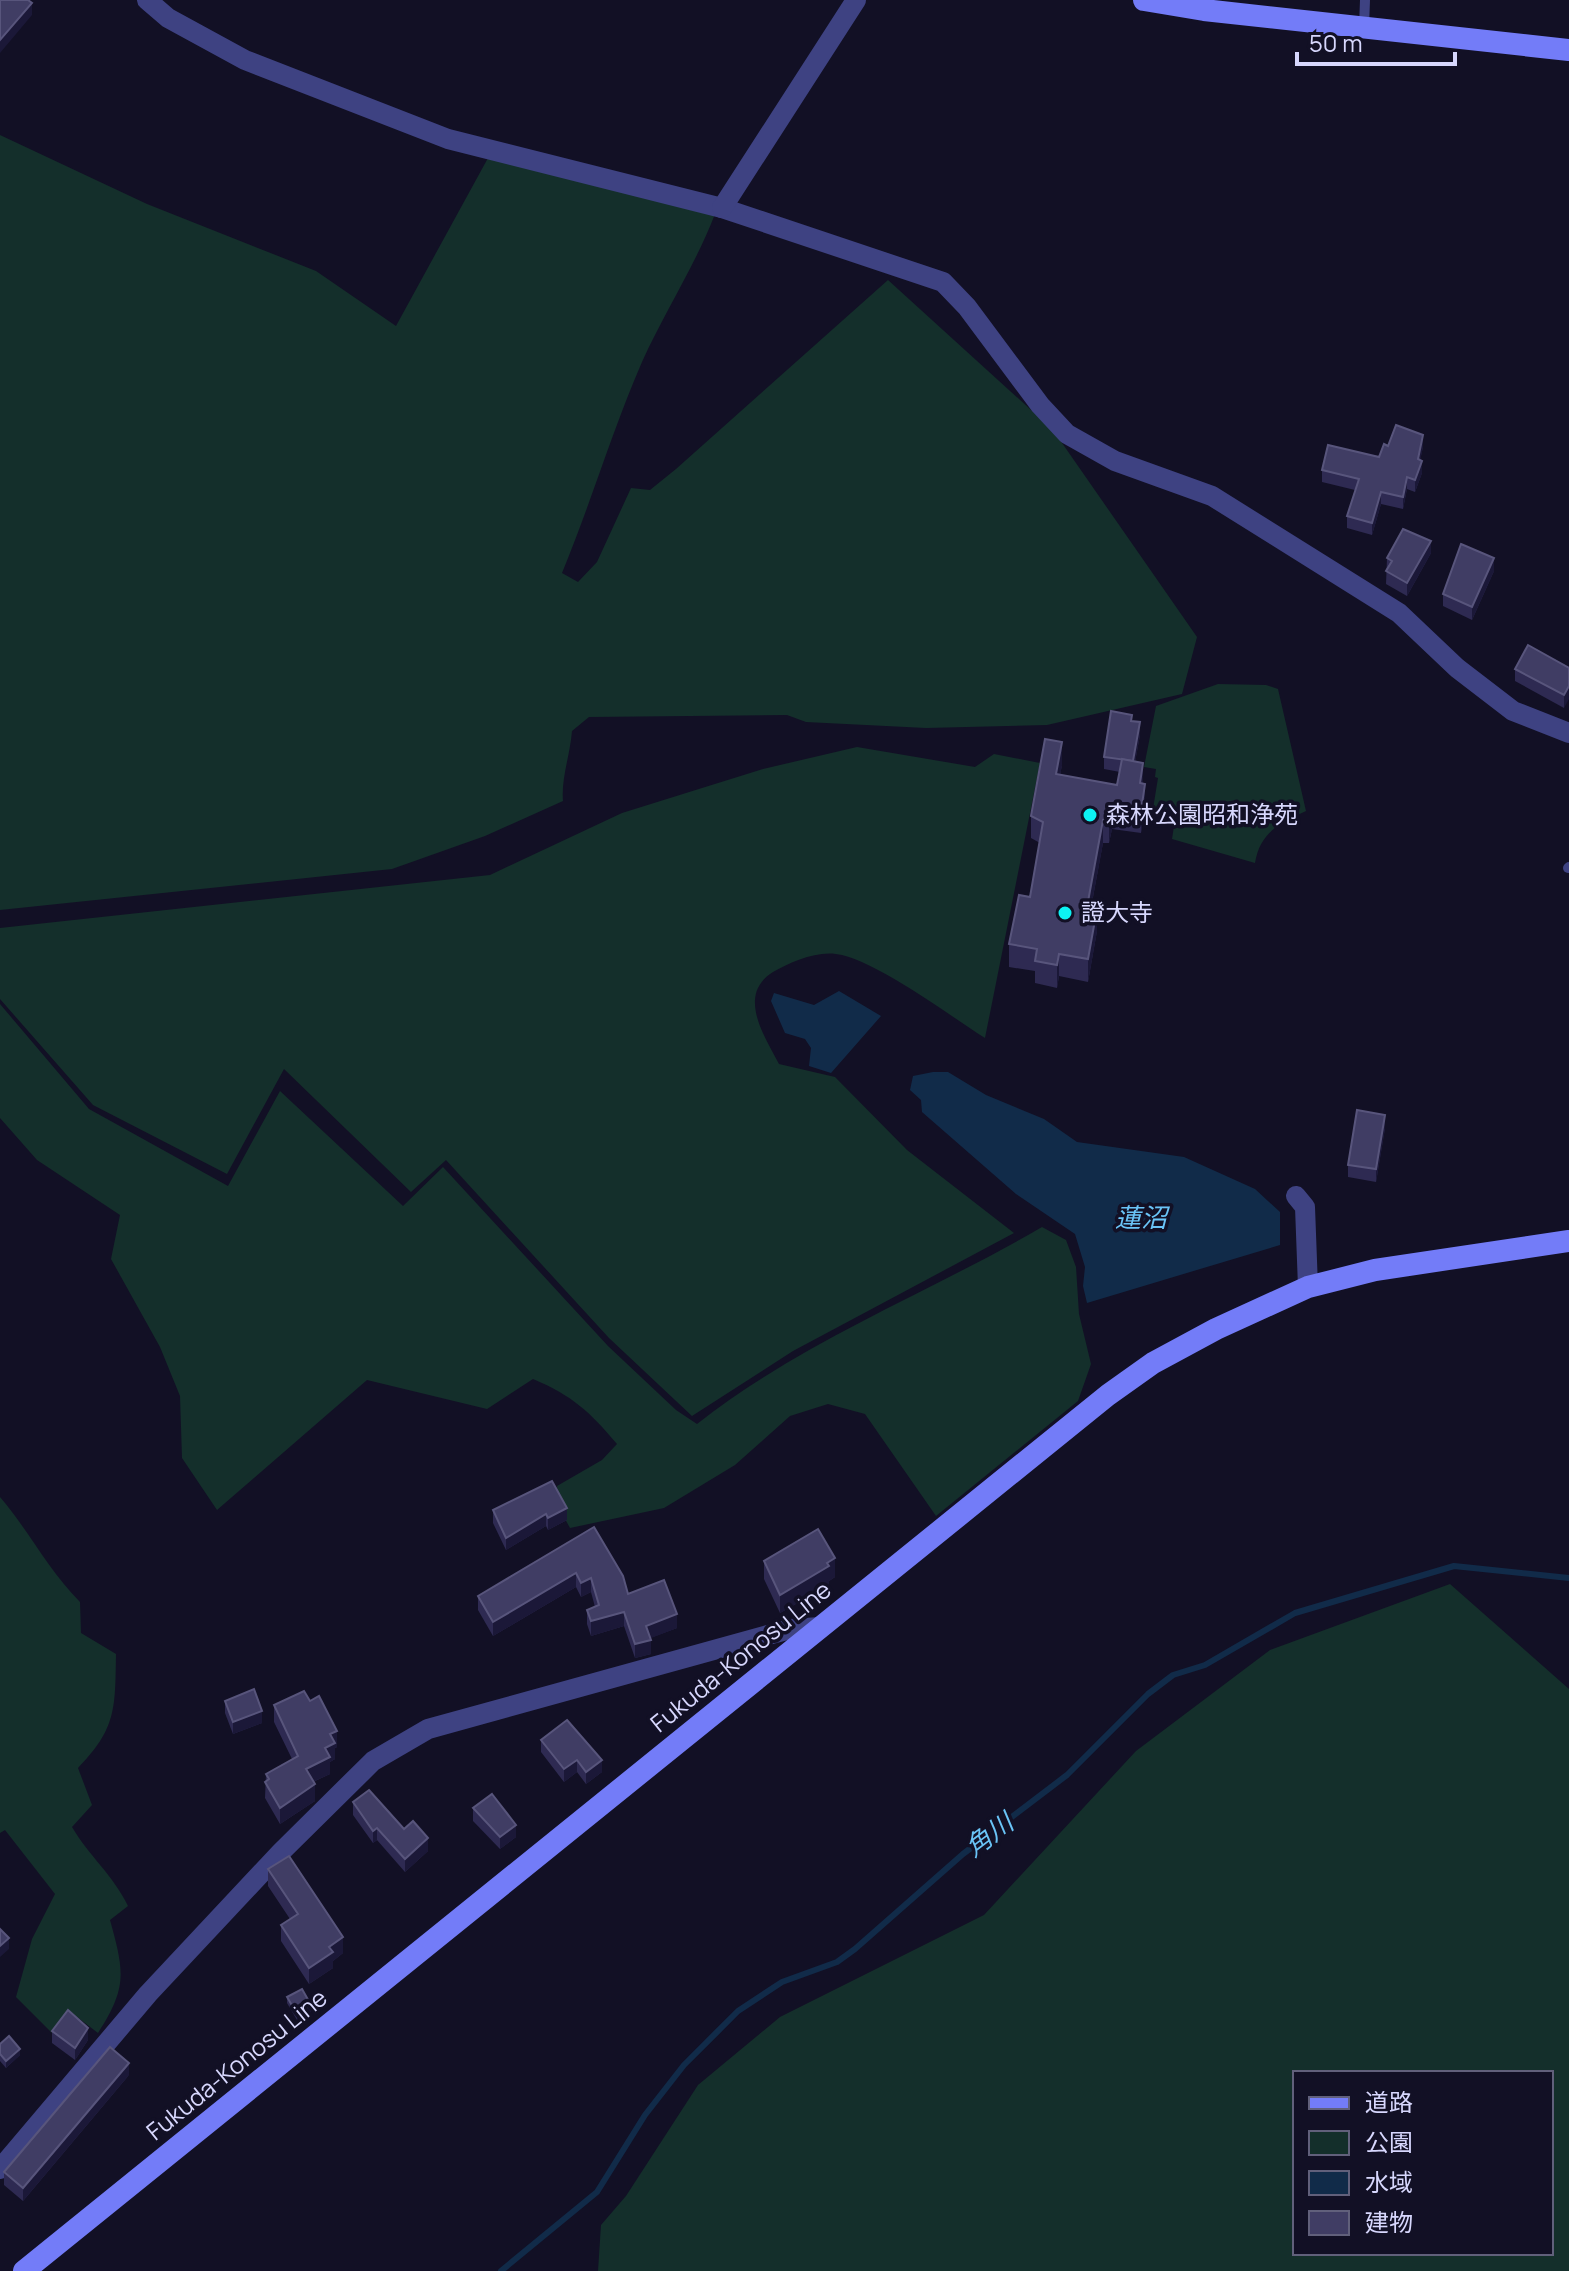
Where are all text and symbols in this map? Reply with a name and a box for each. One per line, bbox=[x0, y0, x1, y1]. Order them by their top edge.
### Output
scale bar bbox=[1297, 16, 1455, 66]
text: 50 m bbox=[1309, 26, 1363, 59]
place label: 森林公園昭和浄苑 bbox=[1106, 797, 1298, 830]
marker: 森林公園昭和浄苑 bbox=[1081, 806, 1099, 824]
place label: 證大寺 bbox=[1081, 895, 1153, 928]
marker: 證大寺 bbox=[1056, 904, 1074, 922]
water label: 蓮沼 bbox=[1115, 1199, 1171, 1235]
street label: Fukuda-Konosu Line bbox=[643, 1573, 837, 1739]
water label: 角川 bbox=[957, 1802, 1022, 1864]
street label: Fukuda-Konosu Line bbox=[139, 1981, 333, 2147]
legend bbox=[1293, 2071, 1553, 2255]
text: 道路 bbox=[1365, 2085, 1413, 2118]
text: 公園 bbox=[1365, 2125, 1413, 2158]
text: 水域 bbox=[1365, 2165, 1413, 2198]
text: 建物 bbox=[1365, 2205, 1413, 2238]

